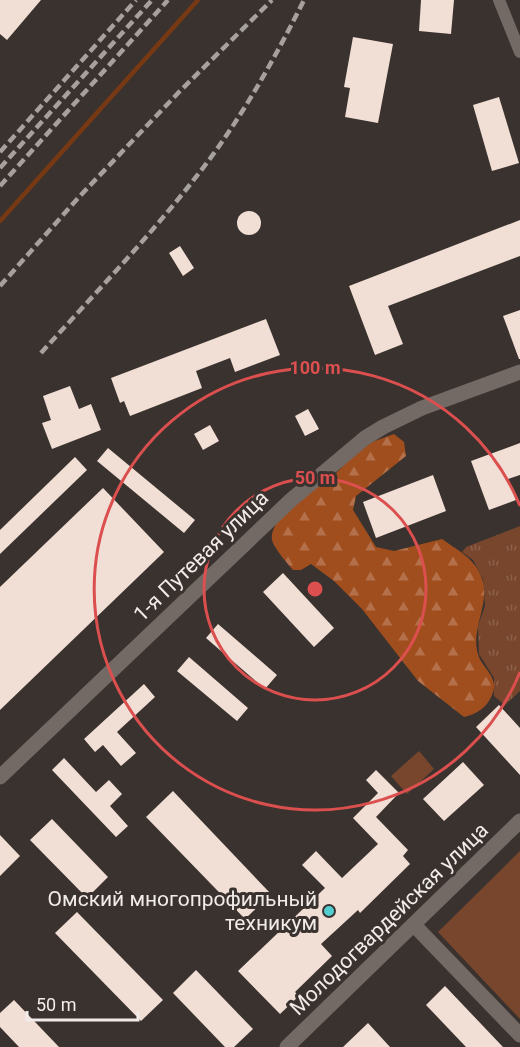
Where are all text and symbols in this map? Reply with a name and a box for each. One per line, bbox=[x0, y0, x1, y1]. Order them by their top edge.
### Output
text: 100 m bbox=[289, 357, 341, 378]
text: 50 m bbox=[295, 467, 335, 488]
street label: 1-я Путевая улица bbox=[129, 486, 273, 626]
centre of rings bbox=[305, 579, 325, 599]
street label: Молодогвардейская улица bbox=[285, 818, 493, 1020]
place label: Омский многопрофильный техникум bbox=[48, 887, 317, 935]
marker: Омский многопрофильный техникум bbox=[322, 904, 336, 918]
scale bar bbox=[27, 984, 138, 1022]
text: 50 m bbox=[36, 994, 76, 1015]

